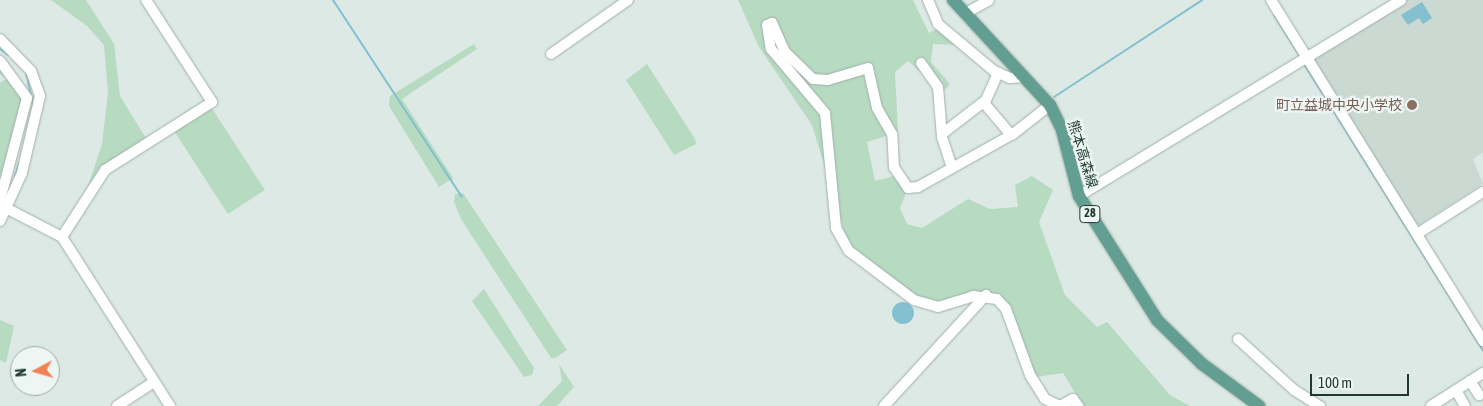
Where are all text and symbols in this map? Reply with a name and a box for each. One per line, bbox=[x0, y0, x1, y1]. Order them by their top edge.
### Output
place label: 町立益城中央小学校 bbox=[1276, 97, 1402, 113]
marker: 町立益城中央小学校 bbox=[1406, 99, 1418, 111]
street label: 熊本高森線 bbox=[1065, 118, 1101, 190]
road number: 28 bbox=[1079, 204, 1101, 223]
north arrow bbox=[10, 346, 60, 396]
scale bar bbox=[1313, 364, 1412, 396]
text: N bbox=[13, 368, 29, 377]
text: 100 m bbox=[1318, 374, 1352, 391]

